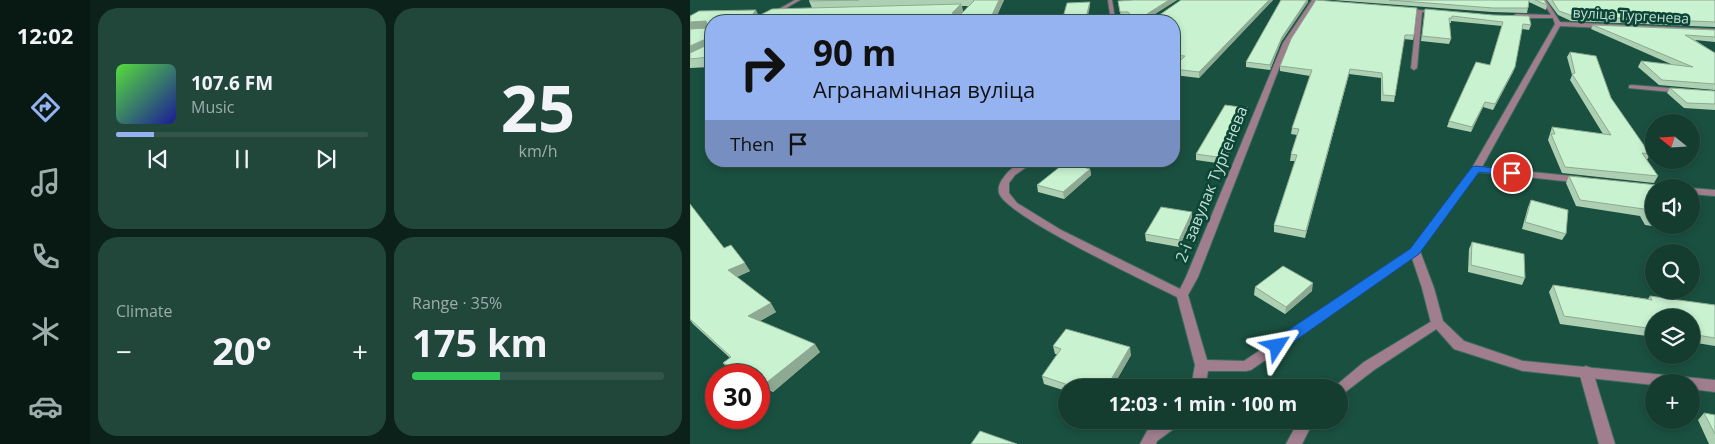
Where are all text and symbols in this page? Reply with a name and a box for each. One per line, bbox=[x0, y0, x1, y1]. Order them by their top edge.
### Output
street label: вуліца Тургенева bbox=[1572, 2, 1690, 28]
text: 12:02 bbox=[17, 20, 73, 50]
text: 90 m bbox=[813, 29, 896, 76]
icon: right bbox=[730, 35, 795, 100]
text: 25 bbox=[501, 63, 575, 151]
text: 107.6 FM bbox=[191, 70, 273, 96]
text: Агранамічная вуліца bbox=[813, 74, 1035, 104]
icon: directions bbox=[28, 90, 63, 125]
text: Music bbox=[191, 96, 235, 118]
street label: 2-і завулак Тургенева bbox=[1170, 103, 1252, 265]
north arrow bbox=[1645, 114, 1700, 169]
map controls bbox=[1645, 114, 1700, 429]
icon: arrive bbox=[784, 130, 812, 158]
text: Then bbox=[730, 131, 774, 157]
text: km/h bbox=[519, 140, 557, 162]
icon: previous bbox=[144, 145, 172, 173]
icon: pause bbox=[228, 145, 256, 173]
icon: next bbox=[312, 145, 340, 173]
pin bbox=[1491, 152, 1533, 194]
icon: arrive bbox=[1498, 159, 1526, 187]
icon: music bbox=[28, 165, 63, 200]
button: sound bbox=[1645, 179, 1700, 234]
icon: phone bbox=[28, 239, 63, 274]
button: search bbox=[1645, 244, 1700, 299]
text: Range · 35% bbox=[412, 292, 502, 314]
text: Climate bbox=[116, 300, 173, 322]
button: layers bbox=[1645, 309, 1700, 364]
icon: climate bbox=[28, 314, 63, 349]
text: 175 km bbox=[412, 316, 548, 368]
position arrow bbox=[1250, 319, 1302, 371]
text: 20° bbox=[212, 324, 272, 376]
text: − bbox=[116, 332, 132, 370]
text: + bbox=[352, 332, 368, 370]
speed limit sign: 30 bbox=[705, 364, 770, 429]
button: + bbox=[1645, 374, 1700, 429]
icon: car bbox=[28, 389, 63, 424]
text: 12:03 · 1 min · 100 m bbox=[1109, 391, 1297, 417]

